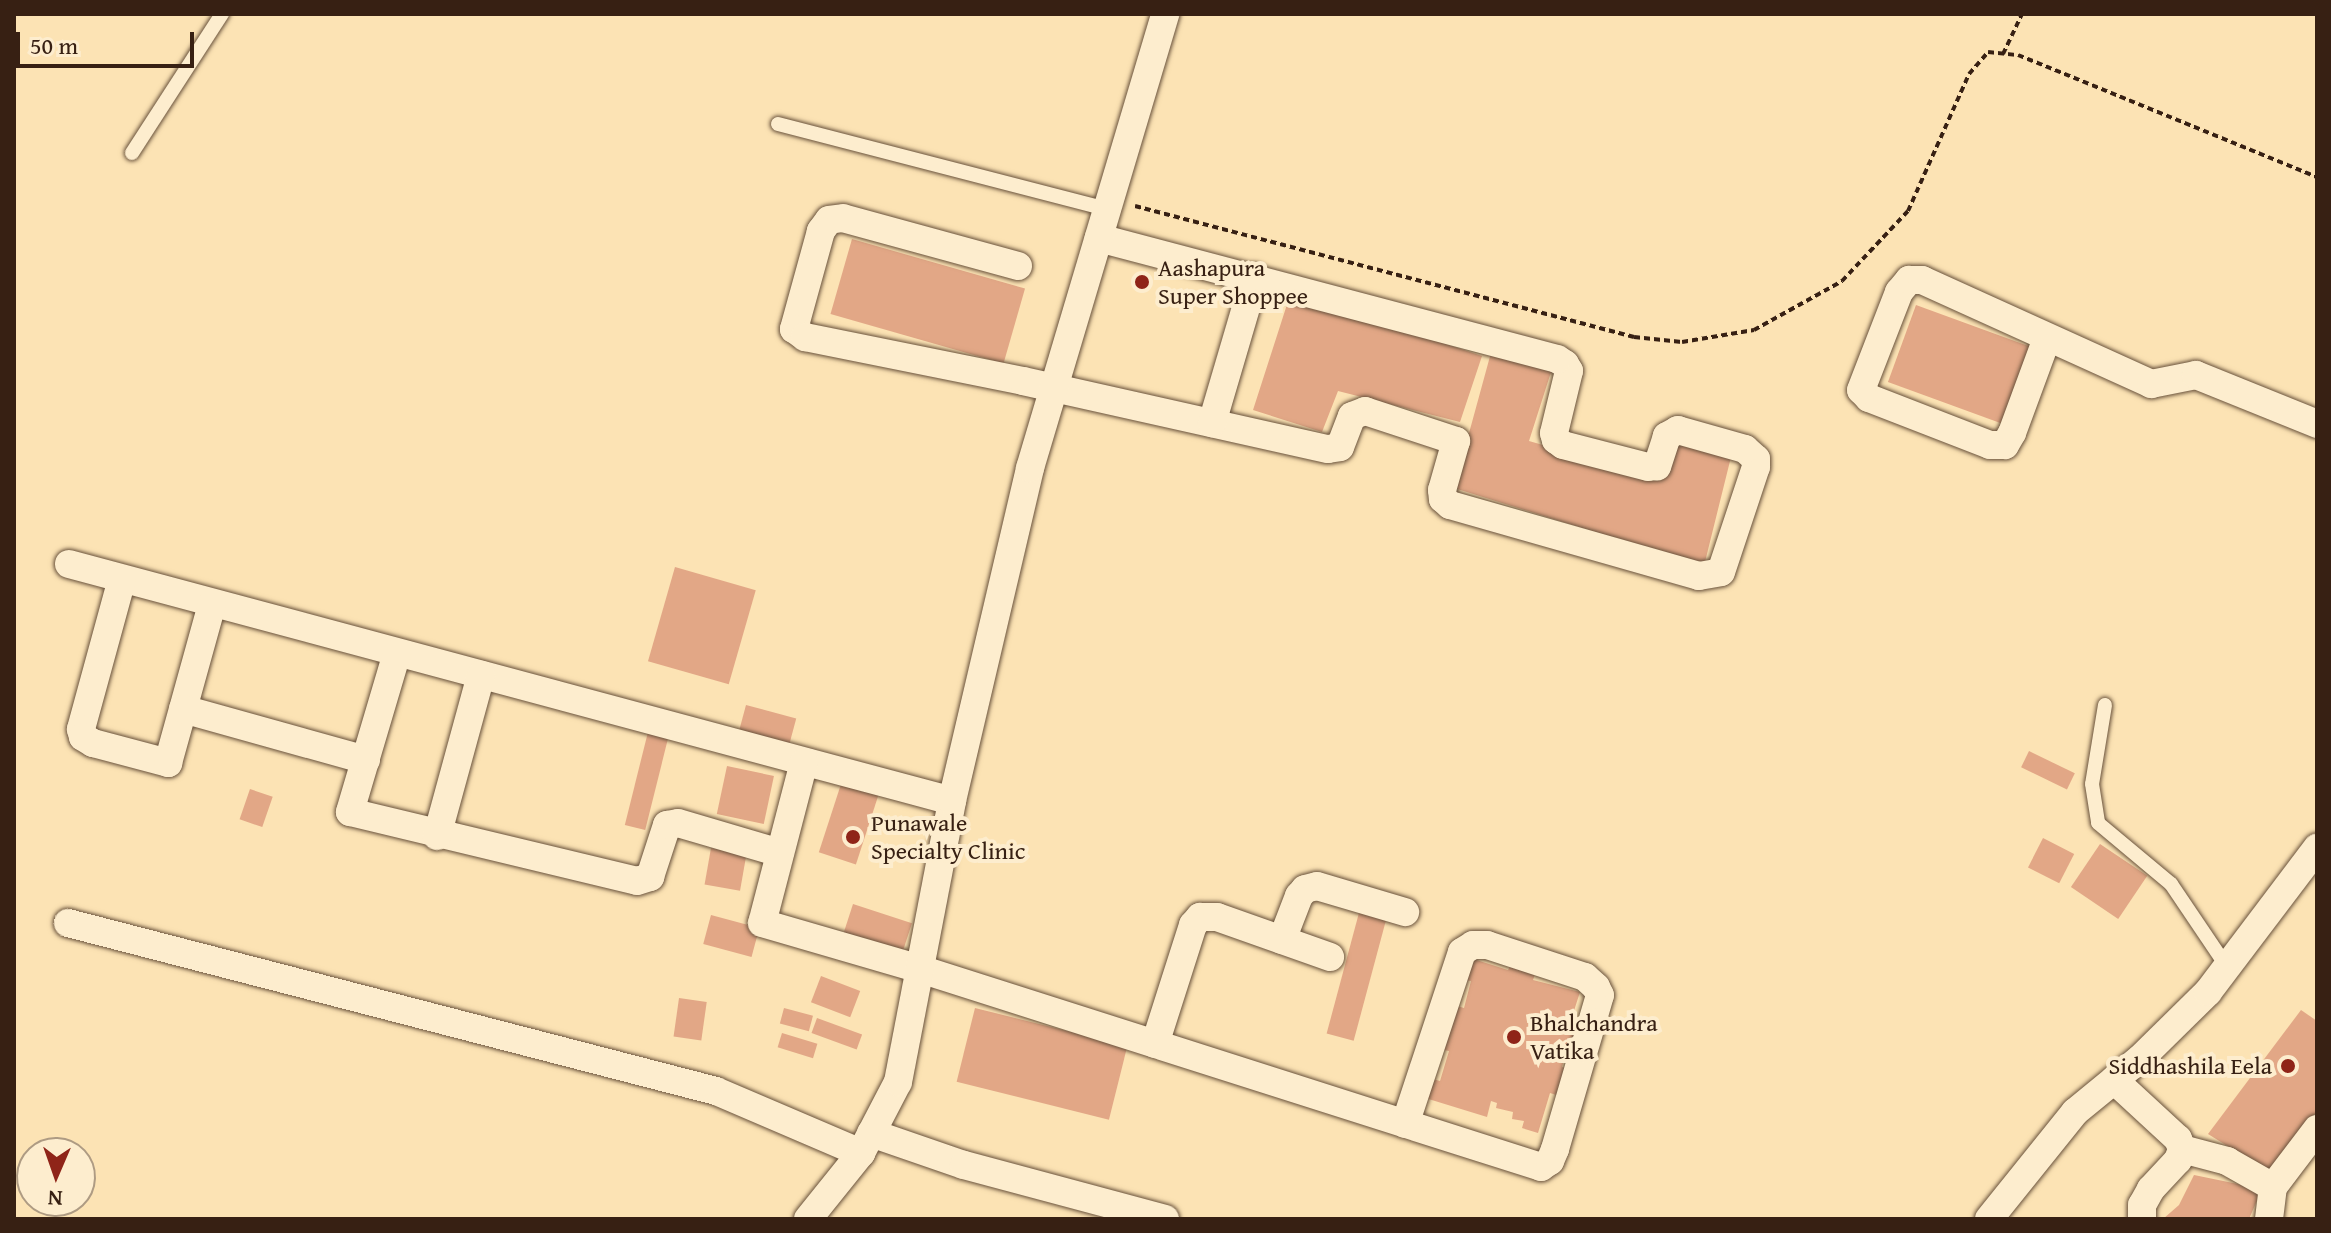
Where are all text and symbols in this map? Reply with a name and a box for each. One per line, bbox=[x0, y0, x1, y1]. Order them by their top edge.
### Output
scale bar bbox=[20, 16, 198, 66]
text: 50 m bbox=[30, 28, 78, 63]
place label: Aashapura Super Shoppee bbox=[1158, 254, 1308, 310]
marker: Aashapura Super Shoppee bbox=[1133, 273, 1151, 291]
place label: Punawale Specialty Clinic bbox=[871, 809, 1025, 865]
marker: Punawale Specialty Clinic bbox=[842, 826, 864, 848]
place label: Bhalchandra Vatika bbox=[1530, 1009, 1658, 1065]
marker: Bhalchandra Vatika bbox=[1505, 1028, 1523, 1046]
place label: Siddhashila Eela bbox=[2109, 1052, 2272, 1080]
marker: Siddhashila Eela bbox=[2279, 1057, 2297, 1075]
north arrow bbox=[16, 1137, 96, 1217]
text: N bbox=[47, 1183, 63, 1215]

